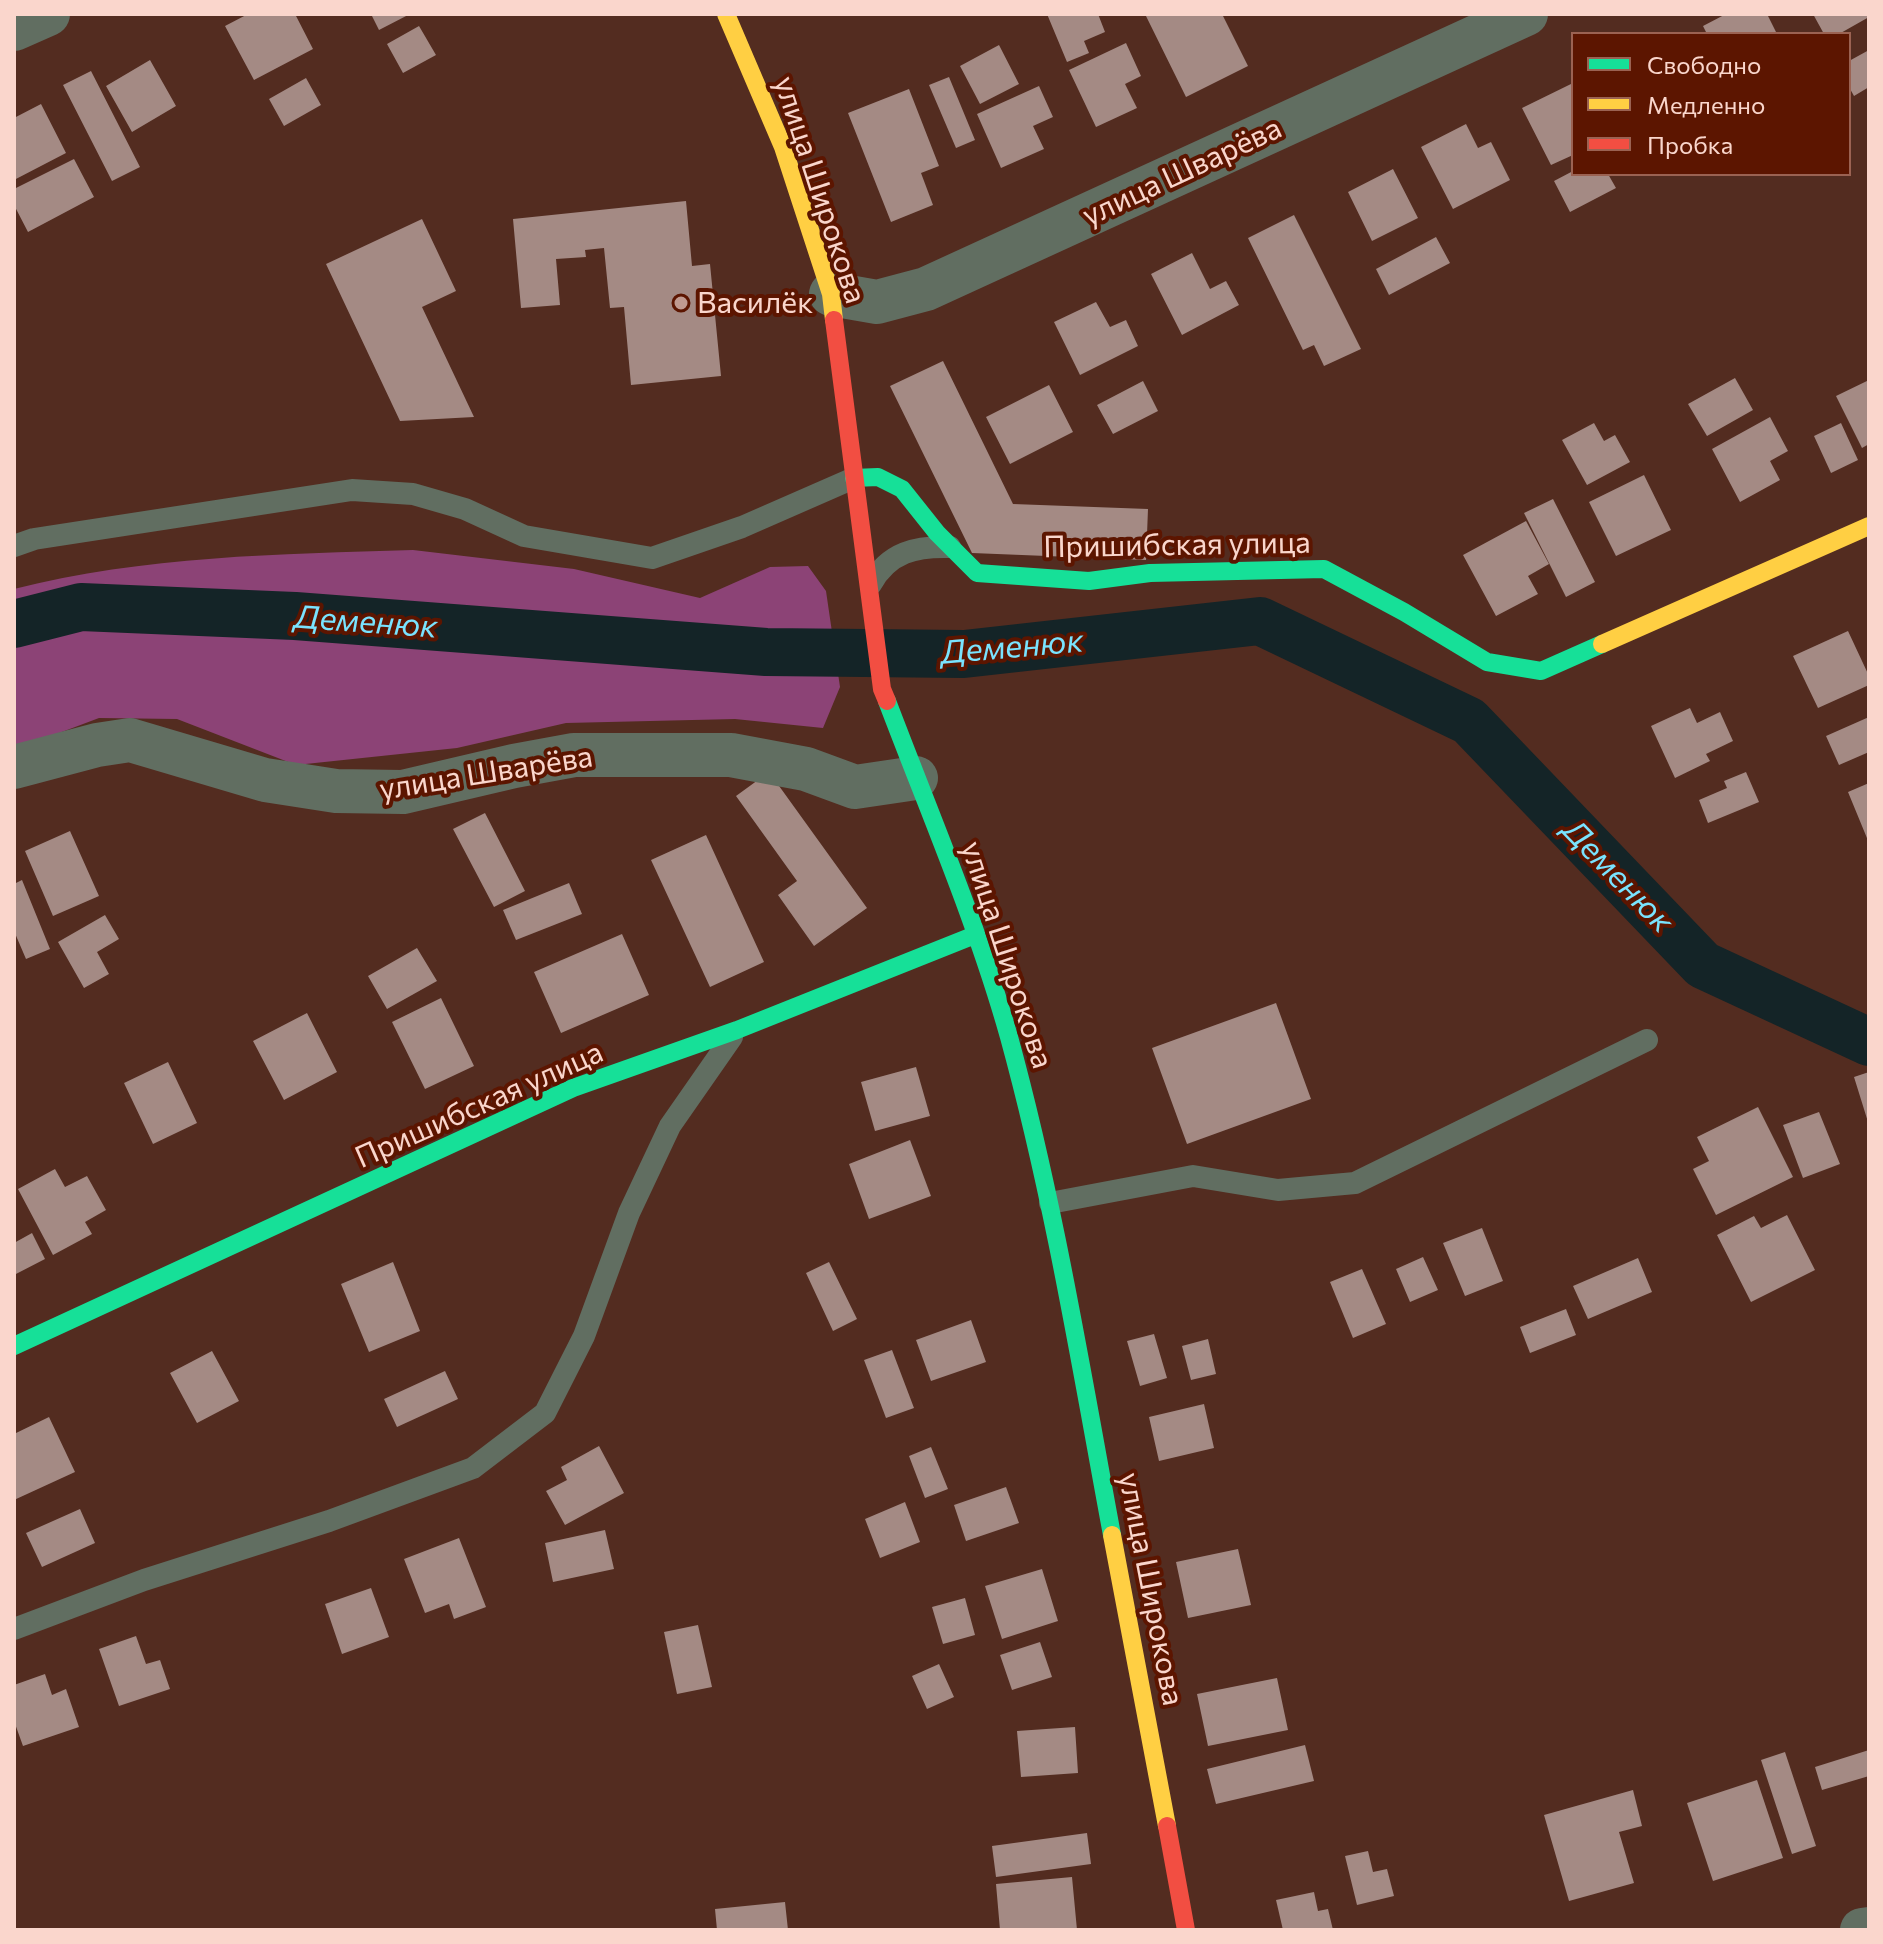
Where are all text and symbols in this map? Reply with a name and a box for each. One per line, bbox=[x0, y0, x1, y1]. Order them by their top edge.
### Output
legend bbox=[1571, 32, 1851, 176]
text: Свободно bbox=[1647, 50, 1761, 79]
street label: улица Широкова bbox=[766, 72, 874, 308]
text: Медленно bbox=[1647, 90, 1765, 119]
street label: улица Шварёва bbox=[1077, 110, 1287, 234]
text: Пробка bbox=[1647, 130, 1733, 159]
place label: Василёк bbox=[697, 285, 813, 321]
marker: Василёк bbox=[672, 294, 690, 312]
street label: Пришибская улица bbox=[1043, 525, 1311, 565]
water label: Деменюк bbox=[293, 598, 439, 646]
water label: Деменюк bbox=[939, 622, 1085, 672]
street label: улица Шварёва bbox=[377, 738, 595, 808]
water label: Деменюк bbox=[1554, 811, 1682, 941]
street label: улица Широкова bbox=[953, 837, 1061, 1073]
street label: Пришибская улица bbox=[350, 1034, 608, 1176]
street label: улица Широкова bbox=[1111, 1469, 1191, 1709]

